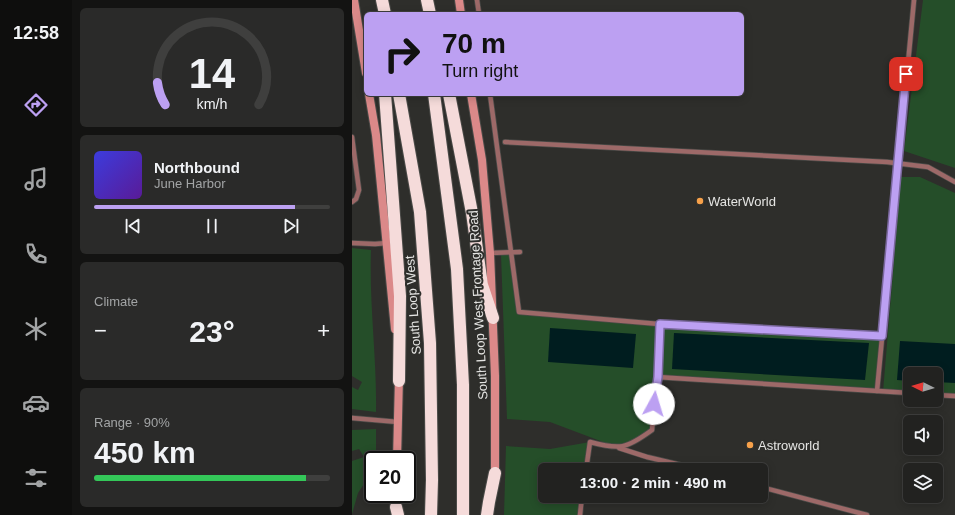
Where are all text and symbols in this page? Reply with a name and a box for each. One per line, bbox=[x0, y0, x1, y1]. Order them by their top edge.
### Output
text: 12:58 bbox=[13, 23, 59, 43]
icon: right bbox=[376, 28, 428, 80]
text: 70 m bbox=[442, 28, 506, 59]
text: 14 bbox=[189, 50, 235, 97]
pin bbox=[889, 57, 923, 91]
text: Turn right bbox=[442, 61, 518, 81]
icon: arrive bbox=[895, 63, 917, 85]
icon: directions bbox=[22, 91, 50, 119]
text: km/h bbox=[197, 96, 228, 112]
text: Northbound bbox=[154, 159, 240, 176]
icon: music bbox=[22, 165, 50, 193]
text: June Harbor bbox=[154, 176, 226, 191]
place label: WaterWorld bbox=[708, 194, 776, 209]
marker: WaterWorld bbox=[695, 196, 705, 206]
street label: South Loop West Frontage Road bbox=[466, 210, 490, 400]
icon: previous bbox=[122, 215, 144, 237]
icon: pause bbox=[201, 215, 223, 237]
icon: next bbox=[280, 215, 302, 237]
icon: phone bbox=[22, 240, 50, 268]
street label: South Loop West bbox=[402, 254, 424, 355]
text: Climate bbox=[94, 294, 138, 309]
icon: climate bbox=[22, 315, 50, 343]
text: 23° bbox=[189, 315, 235, 348]
text: − bbox=[94, 318, 107, 343]
text: + bbox=[317, 318, 330, 343]
north arrow bbox=[903, 367, 943, 407]
map controls bbox=[903, 367, 943, 503]
position arrow bbox=[633, 383, 675, 425]
icon: car bbox=[22, 389, 50, 417]
text: Range · 90% bbox=[94, 415, 170, 430]
button: sound bbox=[903, 415, 943, 455]
text: 450 km bbox=[94, 436, 196, 469]
place label: Astroworld bbox=[758, 438, 819, 453]
marker: Astroworld bbox=[745, 440, 755, 450]
speed limit sign: 20 bbox=[364, 451, 416, 503]
button: layers bbox=[903, 463, 943, 503]
icon: filters bbox=[22, 464, 50, 492]
text: 13:00 · 2 min · 490 m bbox=[580, 474, 726, 491]

